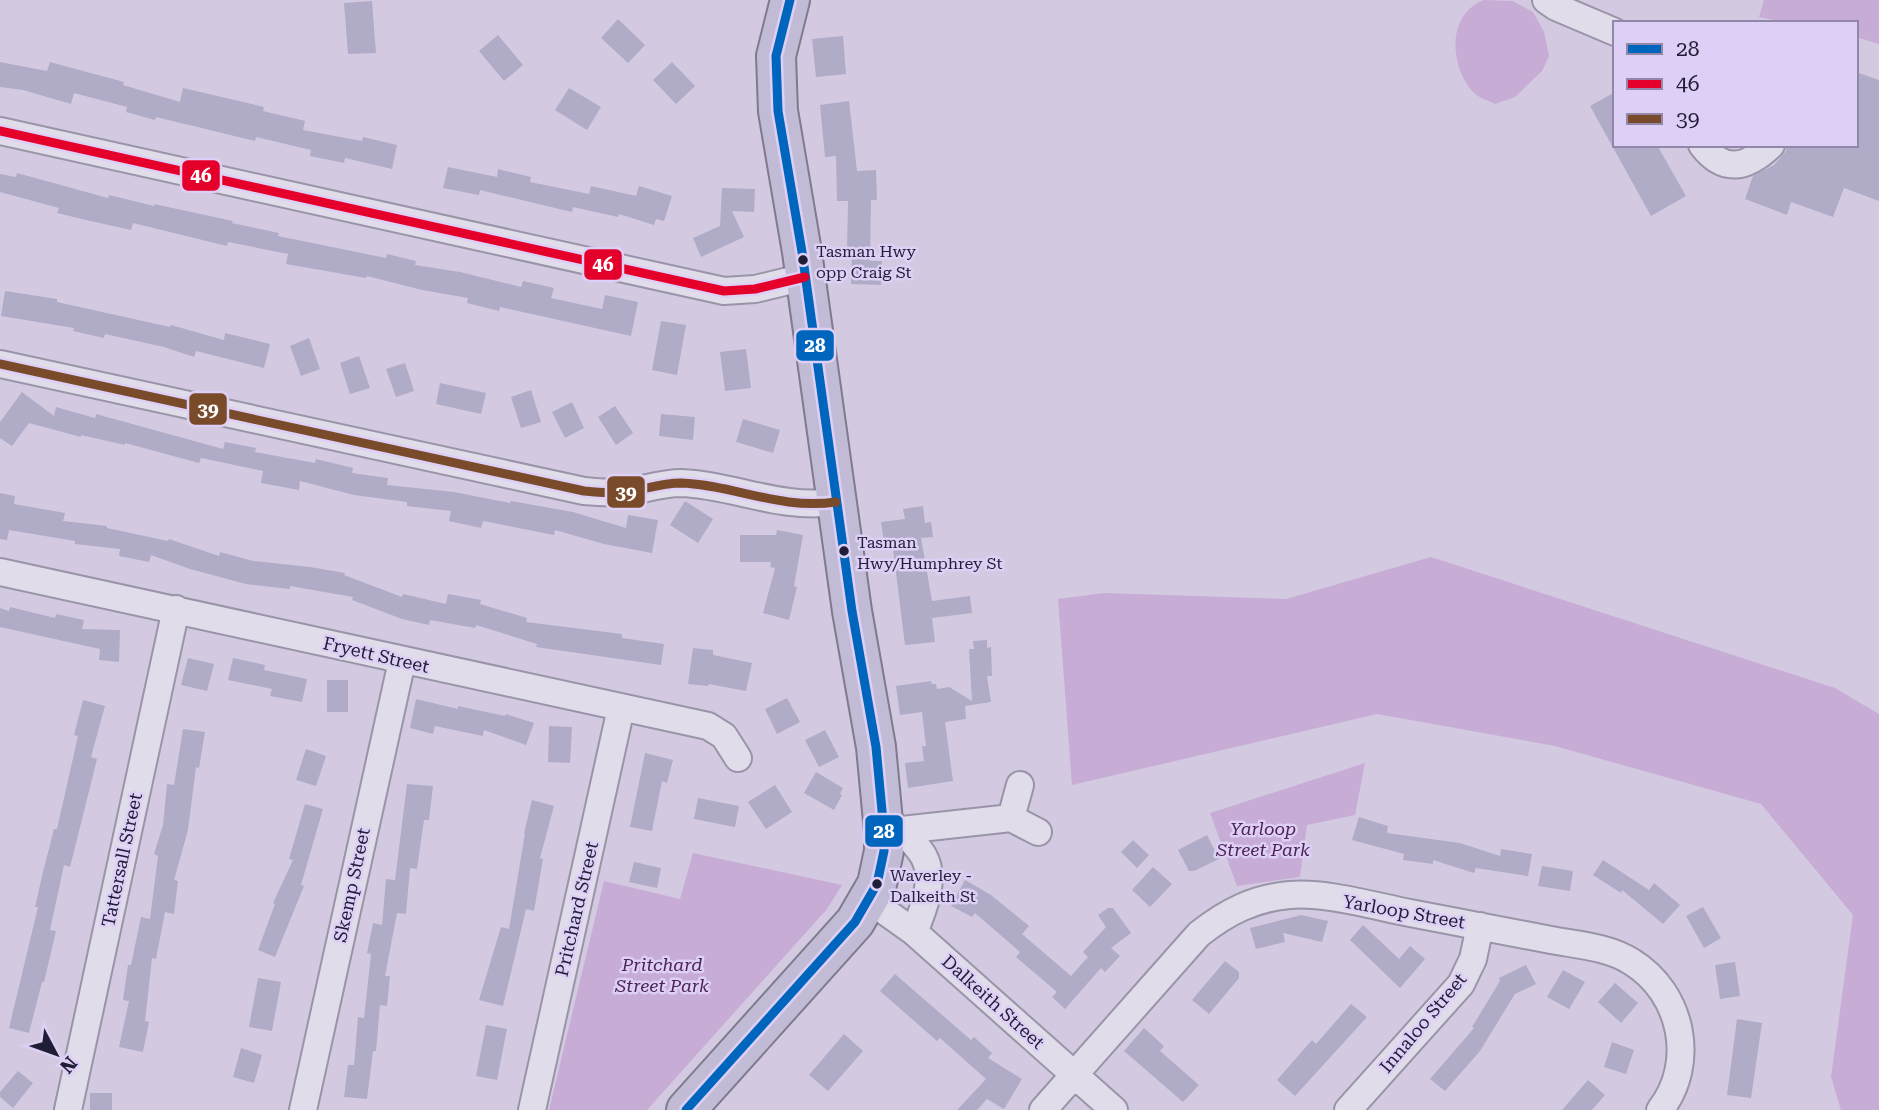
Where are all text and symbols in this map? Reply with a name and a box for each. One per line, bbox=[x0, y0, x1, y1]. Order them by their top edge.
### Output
legend bbox=[1613, 21, 1858, 147]
text: 28 bbox=[1676, 37, 1700, 61]
text: 46 bbox=[1676, 72, 1700, 96]
text: 39 bbox=[1676, 107, 1700, 131]
line badge: 46 bbox=[181, 159, 221, 192]
text: 46 bbox=[190, 164, 212, 187]
place label: Tasman Hwy opp Craig St bbox=[816, 242, 916, 282]
line badge: 46 bbox=[583, 248, 623, 281]
text: 46 bbox=[592, 253, 614, 276]
marker: Tasman Hwy opp Craig St bbox=[796, 253, 810, 267]
line badge: 28 bbox=[795, 329, 835, 362]
text: 28 bbox=[804, 334, 826, 357]
line badge: 39 bbox=[188, 392, 228, 426]
text: 39 bbox=[197, 398, 219, 421]
line badge: 39 bbox=[606, 475, 646, 509]
text: 39 bbox=[615, 481, 637, 504]
place label: Tasman Hwy/Humphrey St bbox=[857, 533, 1002, 573]
marker: Tasman Hwy/Humphrey St bbox=[837, 544, 851, 558]
street label: Fryett Street bbox=[321, 632, 432, 677]
street label: Tattersall Street bbox=[97, 791, 146, 929]
line badge: 28 bbox=[864, 814, 904, 848]
park label: Yarloop Street Park bbox=[1215, 818, 1310, 860]
text: 28 bbox=[873, 820, 895, 843]
street label: Skemp Street bbox=[329, 826, 374, 944]
street label: Pritchard Street bbox=[551, 839, 602, 978]
place label: Waverley - Dalkeith St bbox=[890, 866, 976, 906]
marker: Waverley - Dalkeith St bbox=[870, 877, 884, 891]
street label: Yarloop Street bbox=[1341, 890, 1467, 933]
street label: Dalkeith Street bbox=[938, 950, 1049, 1053]
park label: Pritchard Street Park bbox=[614, 954, 709, 996]
street label: Innaloo Street bbox=[1375, 968, 1471, 1077]
north arrow bbox=[21, 1019, 91, 1089]
text: N bbox=[55, 1052, 82, 1078]

